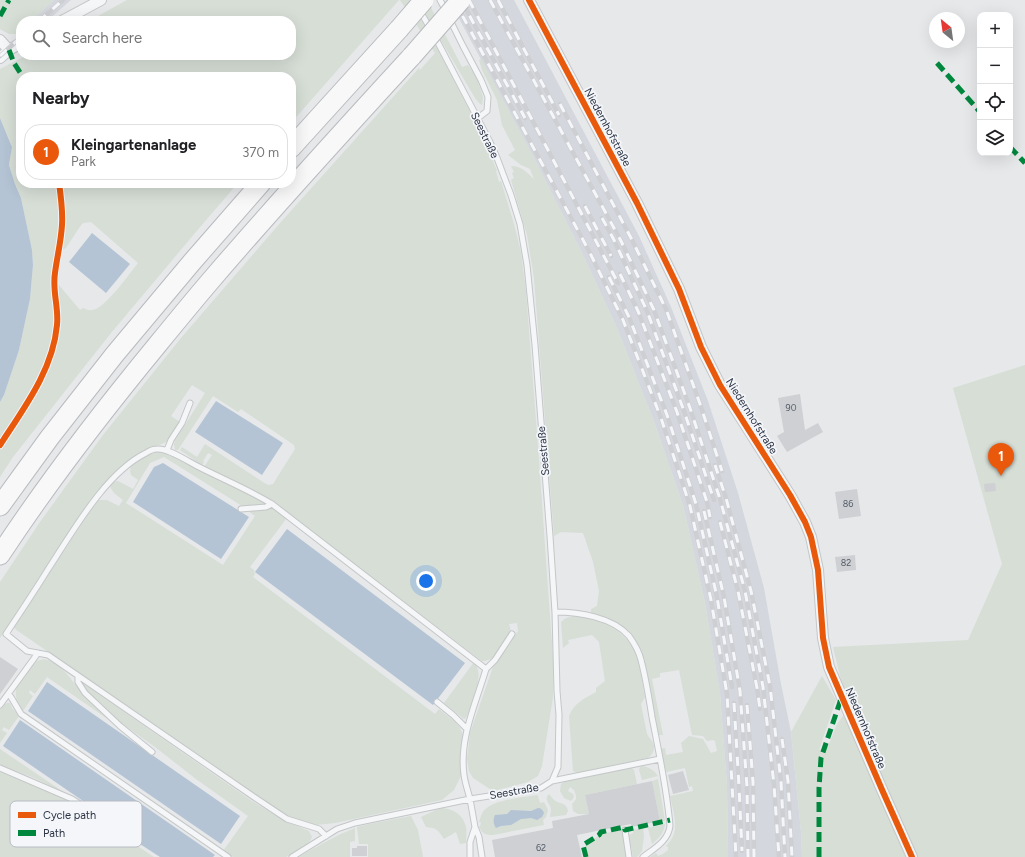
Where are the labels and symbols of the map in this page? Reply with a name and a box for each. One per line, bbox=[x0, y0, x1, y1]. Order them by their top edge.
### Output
north arrow bbox=[929, 12, 965, 48]
street label: Niedernhofstraße bbox=[581, 86, 634, 169]
street label: Seestraße bbox=[468, 110, 501, 160]
street label: Niedernhofstraße bbox=[723, 376, 780, 457]
house number: 90 bbox=[786, 402, 797, 413]
street label: Seestraße bbox=[535, 426, 552, 476]
pin: 1 bbox=[988, 443, 1014, 476]
house number: 86 bbox=[843, 498, 853, 509]
house number: 82 bbox=[841, 557, 851, 568]
your location bbox=[416, 571, 436, 591]
street label: Niedernhofstraße bbox=[843, 686, 888, 771]
street label: Seestraße bbox=[489, 781, 540, 802]
legend bbox=[10, 801, 142, 847]
text: Cycle path bbox=[43, 809, 96, 822]
text: Path bbox=[43, 827, 65, 840]
house number: 62 bbox=[536, 842, 546, 853]

